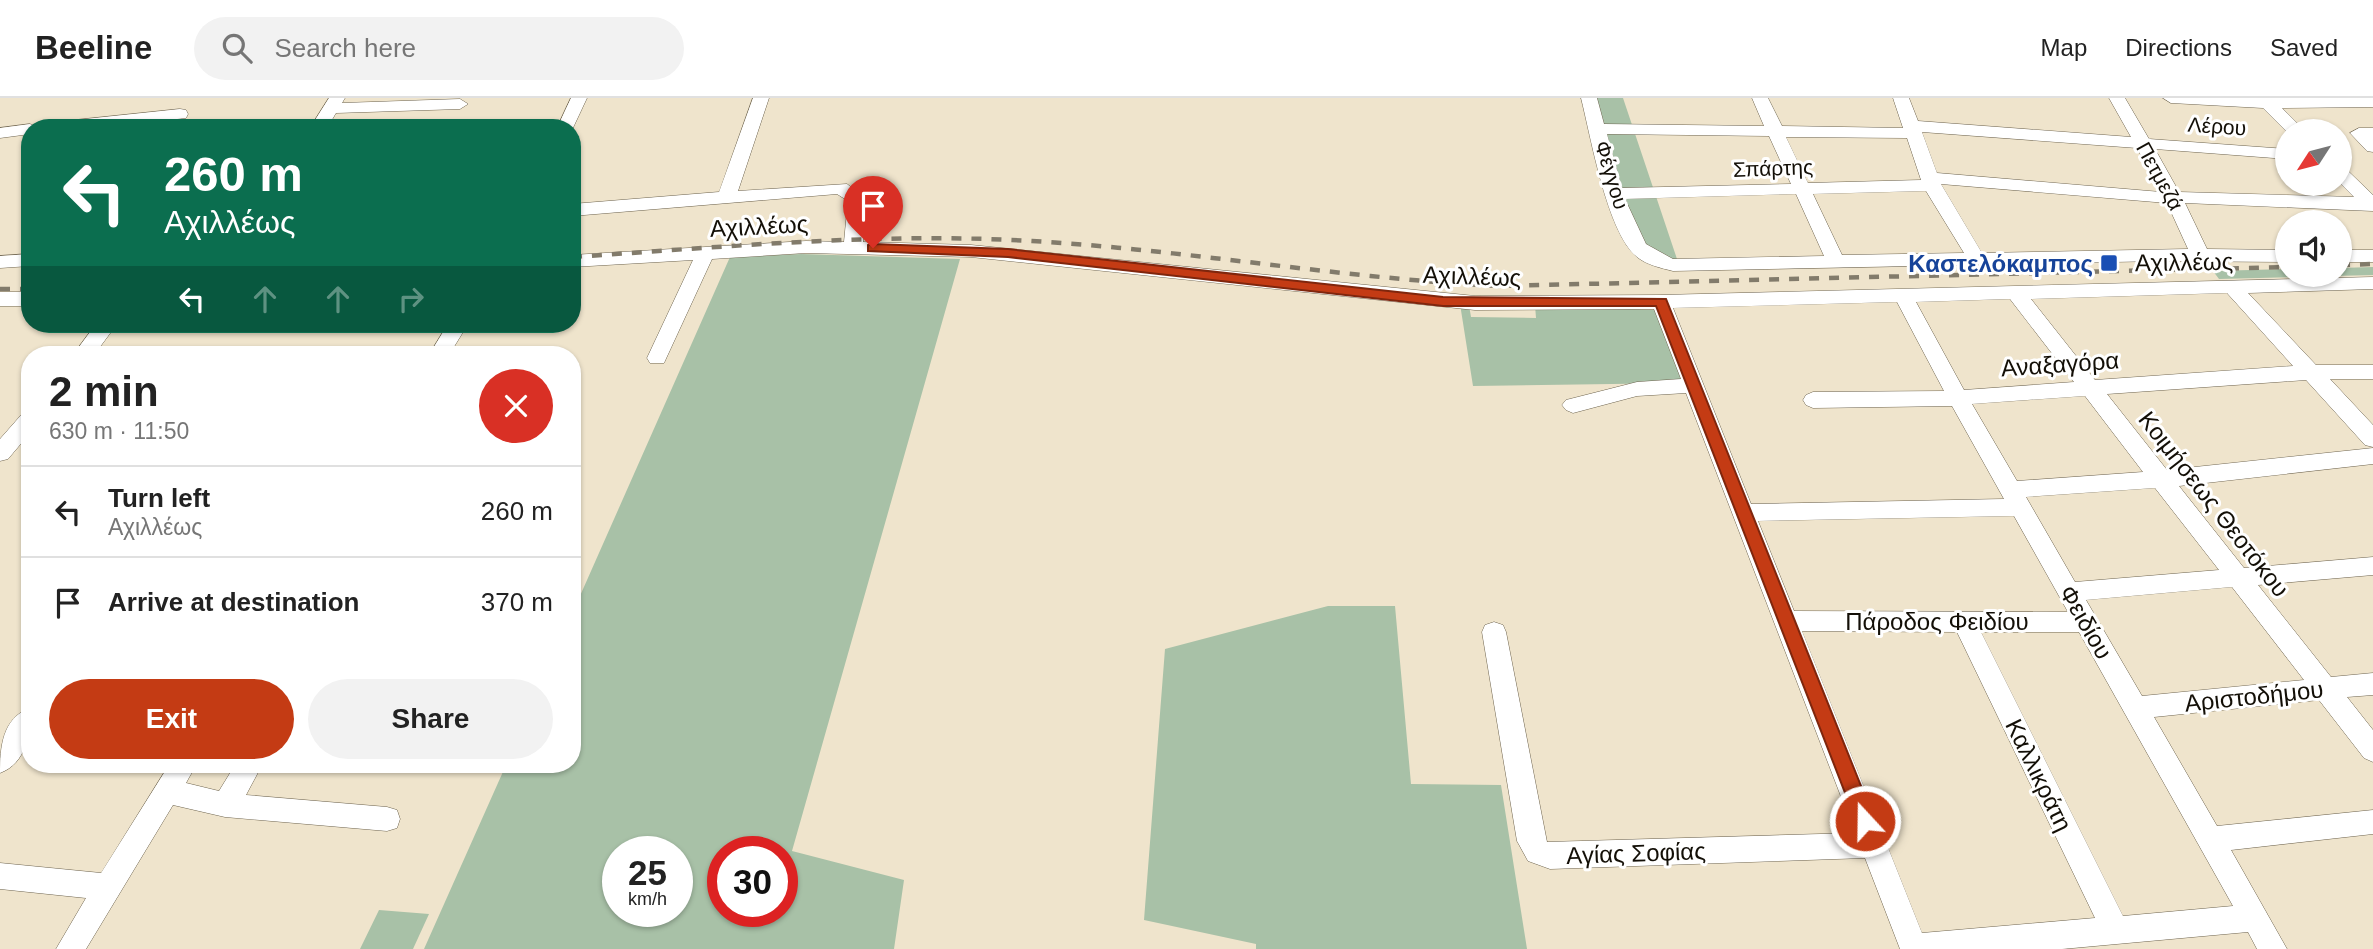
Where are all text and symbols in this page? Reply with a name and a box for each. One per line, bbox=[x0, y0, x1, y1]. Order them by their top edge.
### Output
search box bbox=[194, 17, 684, 80]
text: Beeline bbox=[35, 29, 152, 66]
icon: search bbox=[218, 29, 256, 67]
text: Search here bbox=[274, 33, 416, 63]
text: Map bbox=[2041, 34, 2087, 61]
text: Directions bbox=[2125, 34, 2232, 61]
text: Saved bbox=[2270, 34, 2338, 61]
street label: Λέρου bbox=[2187, 112, 2247, 140]
north arrow bbox=[2275, 119, 2352, 196]
map controls bbox=[2275, 119, 2352, 287]
street label: Φέγγου bbox=[1591, 138, 1633, 212]
street label: Πετμεζά bbox=[2132, 138, 2188, 214]
icon: left bbox=[49, 147, 140, 238]
text: 260 m bbox=[164, 147, 303, 201]
street label: Σπάρτης bbox=[1733, 155, 1813, 181]
pin bbox=[843, 176, 903, 248]
icon: arrive bbox=[854, 187, 892, 225]
text: Αχιλλέως bbox=[164, 204, 295, 240]
street label: Αχιλλέως bbox=[709, 210, 809, 242]
button: sound bbox=[2275, 210, 2352, 287]
street label: Αχιλλέως bbox=[2135, 248, 2233, 276]
place label: Καστελόκαμπος bbox=[1908, 250, 2093, 277]
marker: Καστελόκαμπος bbox=[2099, 253, 2119, 273]
street label: Αχιλλέως bbox=[1422, 261, 1522, 291]
icon: left bbox=[173, 280, 211, 318]
icon: ahead bbox=[246, 280, 284, 318]
icon: ahead bbox=[319, 280, 357, 318]
icon: right bbox=[392, 280, 430, 318]
street label: Αναξαγόρα bbox=[2000, 346, 2120, 382]
text: 2 min bbox=[49, 368, 159, 415]
button: close bbox=[479, 369, 553, 443]
street label: Κοιμήσεως Θεοτόκου bbox=[2133, 406, 2295, 602]
text: 630 m · 11:50 bbox=[49, 418, 189, 444]
text: Turn left bbox=[108, 483, 210, 513]
icon: left bbox=[49, 493, 87, 531]
text: 260 m bbox=[481, 496, 553, 526]
text: Αχιλλέως bbox=[108, 514, 202, 540]
street label: Φειδίου bbox=[2054, 580, 2118, 664]
icon: arrive bbox=[49, 584, 87, 622]
text: Arrive at destination bbox=[108, 587, 359, 617]
text: 370 m bbox=[481, 587, 553, 617]
street label: Πάροδος Φειδίου bbox=[1845, 608, 2029, 635]
street label: Αριστοδήμου bbox=[2183, 675, 2325, 717]
button: Exit bbox=[49, 679, 294, 759]
button: Share bbox=[308, 679, 553, 759]
street label: Καλλικράτη bbox=[2000, 715, 2078, 835]
position arrow bbox=[1828, 784, 1902, 858]
speed limit sign: 30 bbox=[707, 836, 798, 927]
street label: Αγίας Σοφίας bbox=[1566, 837, 1706, 869]
text: 25 bbox=[628, 853, 667, 892]
text: km/h bbox=[628, 889, 667, 909]

